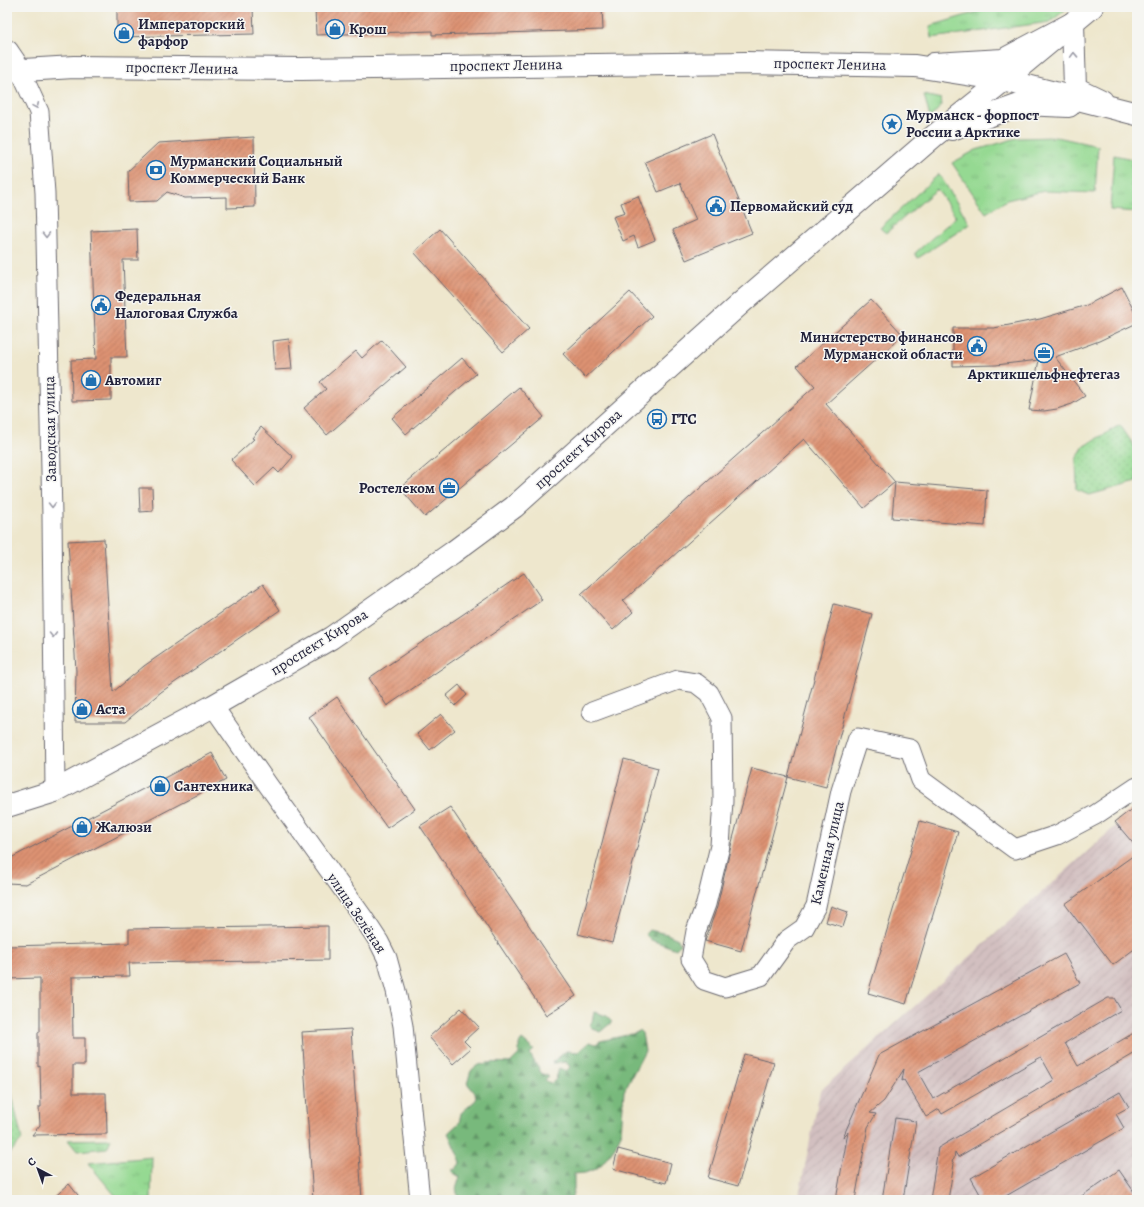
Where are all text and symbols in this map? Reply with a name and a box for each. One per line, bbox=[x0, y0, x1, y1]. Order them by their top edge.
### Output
place label: Императорский фарфор bbox=[138, 14, 245, 51]
shop icon: Крош bbox=[324, 18, 346, 40]
place label: Крош bbox=[349, 19, 387, 39]
shop icon: Императорский фарфор bbox=[113, 22, 135, 44]
one-way arrow bbox=[1070, 52, 1078, 58]
street label: проспект Ленина bbox=[773, 53, 887, 75]
street label: проспект Ленина bbox=[449, 54, 563, 76]
street label: проспект Ленина bbox=[125, 57, 239, 79]
one-way arrow bbox=[31, 101, 39, 109]
place label: Мурманск - форпост России а Арктике bbox=[906, 105, 1039, 142]
place icon: Мурманск - форпост России а Арктике bbox=[881, 113, 903, 135]
place label: Мурманский Социальный Коммерческий Банк bbox=[170, 151, 343, 188]
bank icon: Мурманский Социальный Коммерческий Банк bbox=[145, 159, 167, 181]
public building icon: Первомайский суд bbox=[705, 195, 727, 217]
place label: Первомайский суд bbox=[730, 196, 853, 216]
one-way arrow bbox=[42, 232, 50, 238]
place label: Федеральная Налоговая Служба bbox=[115, 286, 239, 323]
public building icon: Федеральная Налоговая Служба bbox=[90, 294, 112, 316]
place label: Министерство финансов Мурманской области bbox=[800, 327, 963, 364]
public building icon: Министерство финансов Мурманской области bbox=[966, 335, 988, 357]
office icon: Арктикшельфнефтегаз bbox=[1033, 342, 1055, 364]
place label: Арктикшельфнефтегаз bbox=[967, 364, 1121, 384]
shop icon: Автомиг bbox=[80, 369, 102, 391]
place label: Автомиг bbox=[104, 370, 162, 390]
street label: Заводская улица bbox=[39, 376, 61, 482]
street label: проспект Кирова bbox=[530, 404, 626, 494]
bus stop icon: ГТС bbox=[646, 408, 668, 430]
place label: ГТС bbox=[671, 409, 697, 429]
office icon: Ростелеком bbox=[438, 477, 460, 499]
place label: Ростелеком bbox=[359, 478, 435, 498]
one-way arrow bbox=[48, 502, 56, 508]
street label: проспект Кирова bbox=[267, 604, 371, 680]
one-way arrow bbox=[49, 632, 57, 638]
shop icon: Аста bbox=[71, 698, 93, 720]
place label: Аста bbox=[95, 699, 126, 719]
shop icon: Сантехника bbox=[149, 775, 171, 797]
place label: Сантехника bbox=[174, 776, 254, 796]
street label: Каменная улица bbox=[805, 799, 849, 907]
shop icon: Жалюзи bbox=[71, 816, 93, 838]
place label: Жалюзи bbox=[96, 817, 152, 837]
street label: улица Зелёная bbox=[322, 868, 391, 957]
north arrow bbox=[18, 1149, 58, 1189]
text: С bbox=[24, 1154, 39, 1170]

